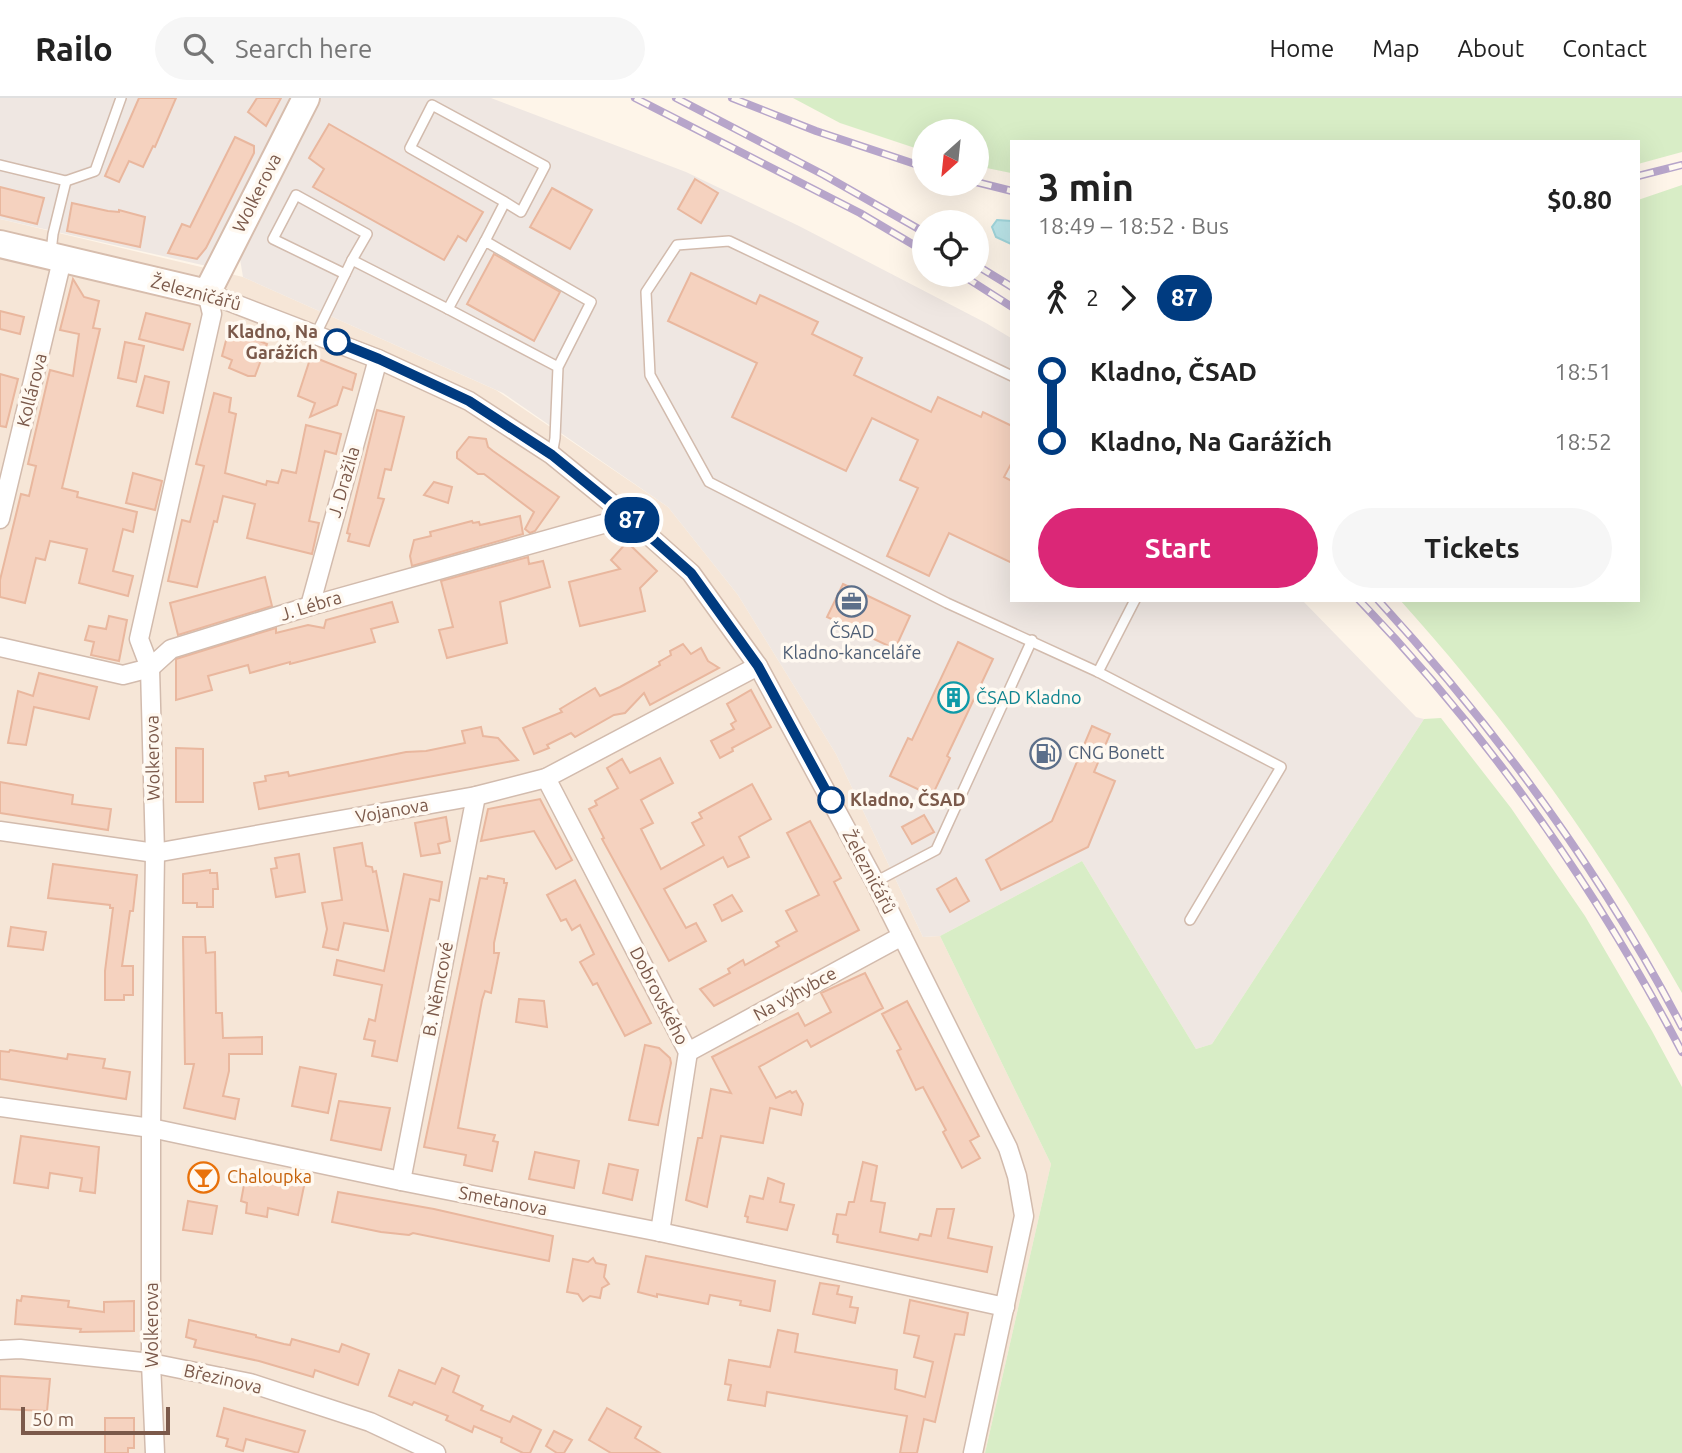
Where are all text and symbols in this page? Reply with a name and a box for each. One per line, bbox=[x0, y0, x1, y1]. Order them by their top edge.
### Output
search box bbox=[155, 17, 645, 80]
icon: search bbox=[179, 29, 217, 67]
text: Railo bbox=[35, 30, 113, 67]
text: Search here bbox=[235, 34, 372, 63]
text: Home bbox=[1269, 35, 1334, 62]
text: Map bbox=[1372, 35, 1419, 62]
text: About bbox=[1457, 35, 1524, 62]
text: Contact bbox=[1562, 35, 1647, 62]
north arrow bbox=[912, 119, 989, 196]
map controls bbox=[912, 119, 989, 287]
street label: Wolkerova bbox=[228, 150, 284, 235]
text: 3 min bbox=[1038, 166, 1134, 208]
text: $0.80 bbox=[1547, 185, 1612, 214]
button: locate bbox=[912, 210, 989, 287]
text: 18:49 – 18:52 · Bus bbox=[1038, 213, 1229, 238]
street label: Železničářů bbox=[149, 269, 244, 314]
icon: walk bbox=[1038, 279, 1076, 317]
icon: forward bbox=[1109, 279, 1147, 317]
text: 87 bbox=[1171, 284, 1198, 311]
text: 2 bbox=[1086, 285, 1099, 310]
place label: Kladno, Na Garážích bbox=[227, 321, 318, 362]
marker: Kladno, Na Garážích bbox=[324, 329, 350, 355]
street label: Kollárova bbox=[12, 351, 50, 429]
text: Kladno, ČSAD bbox=[1090, 357, 1257, 386]
text: 18:51 bbox=[1554, 359, 1612, 384]
text: Kladno, Na Garážích bbox=[1090, 427, 1332, 456]
text: 18:52 bbox=[1554, 429, 1612, 454]
street label: J. Dražila bbox=[323, 444, 363, 519]
line badge: 87 bbox=[600, 497, 664, 543]
text: 87 bbox=[618, 506, 646, 533]
button: Start bbox=[1038, 508, 1318, 588]
button: Tickets bbox=[1332, 508, 1612, 588]
office icon: ČSAD Kladno-kanceláře bbox=[835, 585, 869, 619]
street label: J. Lébra bbox=[278, 586, 344, 624]
place label: ČSAD Kladno-kanceláře bbox=[782, 620, 922, 662]
building icon: ČSAD Kladno bbox=[936, 681, 970, 715]
place label: ČSAD Kladno bbox=[976, 686, 1082, 707]
street label: Wolkerova bbox=[141, 715, 163, 801]
fuel station icon: CNG Bonett bbox=[1028, 736, 1062, 770]
place label: CNG Bonett bbox=[1068, 742, 1164, 762]
marker: Kladno, ČSAD bbox=[818, 787, 844, 813]
place label: Kladno, ČSAD bbox=[850, 788, 966, 809]
street label: Vojanova bbox=[354, 794, 430, 826]
street label: Železničářů bbox=[839, 826, 901, 917]
street label: B. Němcové bbox=[418, 940, 456, 1038]
street label: Dobrovského bbox=[627, 943, 693, 1048]
street label: Na výhybce bbox=[750, 962, 839, 1024]
bar icon: Chaloupka bbox=[187, 1160, 221, 1194]
place label: Chaloupka bbox=[227, 1166, 312, 1186]
street label: Smetanova bbox=[457, 1182, 549, 1218]
street label: Wolkerova bbox=[141, 1282, 161, 1368]
street label: Březinova bbox=[182, 1359, 264, 1397]
scale bar bbox=[21, 1404, 170, 1436]
text: 50 m bbox=[32, 1408, 74, 1430]

